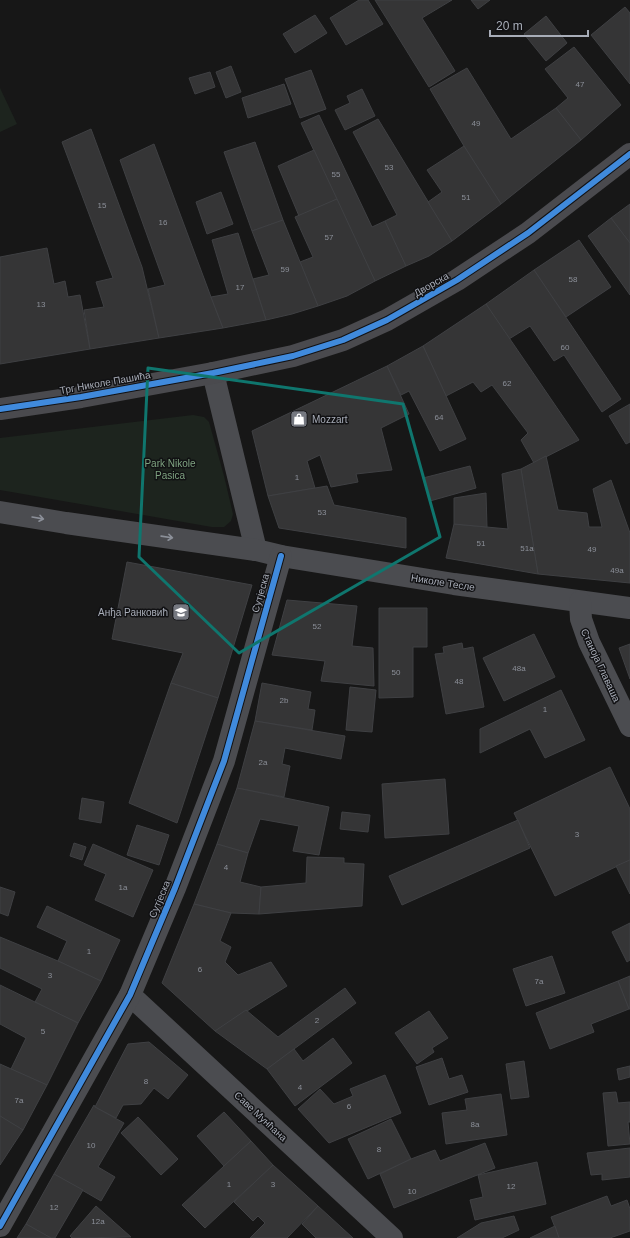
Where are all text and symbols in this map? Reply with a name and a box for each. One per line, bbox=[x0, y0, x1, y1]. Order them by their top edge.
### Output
scale bar bbox=[490, 12, 588, 38]
text: 20 m bbox=[496, 19, 523, 33]
house number: 47 bbox=[576, 80, 585, 89]
house number: 49 bbox=[472, 119, 481, 128]
house number: 53 bbox=[385, 163, 394, 172]
house number: 55 bbox=[332, 170, 341, 179]
house number: 51 bbox=[462, 193, 471, 202]
house number: 15 bbox=[98, 201, 107, 210]
house number: 16 bbox=[159, 218, 168, 227]
house number: 57 bbox=[325, 233, 334, 242]
house number: 59 bbox=[281, 265, 290, 274]
street label: Дворска bbox=[412, 270, 451, 299]
house number: 58 bbox=[569, 275, 578, 284]
house number: 17 bbox=[236, 283, 245, 292]
house number: 13 bbox=[37, 300, 46, 309]
house number: 60 bbox=[561, 343, 570, 352]
street label: Трг Николе Пашића bbox=[59, 369, 152, 396]
house number: 62 bbox=[503, 379, 512, 388]
shop icon: Mozzart bbox=[289, 409, 309, 429]
house number: 64 bbox=[435, 413, 444, 422]
place label: Mozzart bbox=[312, 414, 348, 425]
park label: Park Nikole Pasica bbox=[144, 458, 196, 481]
house number: 1 bbox=[295, 473, 300, 482]
house number: 53 bbox=[318, 508, 327, 517]
one-way arrow bbox=[32, 514, 45, 522]
one-way arrow bbox=[160, 533, 173, 541]
house number: 51 bbox=[477, 539, 486, 548]
house number: 51a bbox=[520, 544, 534, 553]
house number: 49 bbox=[588, 545, 597, 554]
house number: 49a bbox=[610, 566, 624, 575]
street label: Сутјеска bbox=[250, 572, 271, 614]
street label: Николе Тесле bbox=[410, 572, 476, 593]
school or university icon: Анђа Ранковић bbox=[171, 602, 191, 622]
place label: Анђа Ранковић bbox=[98, 607, 168, 618]
house number: 52 bbox=[313, 622, 322, 631]
street label: Станоја Главаша bbox=[579, 627, 623, 704]
house number: 48a bbox=[512, 664, 526, 673]
house number: 50 bbox=[392, 668, 401, 677]
house number: 48 bbox=[455, 677, 464, 686]
house number: 2b bbox=[280, 696, 289, 705]
house number: 1 bbox=[543, 705, 548, 714]
house number: 2a bbox=[259, 758, 268, 767]
house number: 3 bbox=[575, 830, 580, 839]
house number: 4 bbox=[224, 863, 229, 872]
street label: Сутјеска bbox=[147, 878, 172, 920]
house number: 1a bbox=[119, 883, 128, 892]
house number: 1 bbox=[87, 947, 92, 956]
house number: 6 bbox=[198, 965, 203, 974]
house number: 3 bbox=[48, 971, 53, 980]
house number: 7a bbox=[535, 977, 544, 986]
house number: 2 bbox=[315, 1016, 320, 1025]
house number: 5 bbox=[41, 1027, 46, 1036]
house number: 8 bbox=[144, 1077, 149, 1086]
house number: 4 bbox=[298, 1083, 303, 1092]
street label: Саве Мунћана bbox=[232, 1089, 289, 1144]
house number: 7a bbox=[15, 1096, 24, 1105]
house number: 6 bbox=[347, 1102, 352, 1111]
house number: 8a bbox=[471, 1120, 480, 1129]
house number: 10 bbox=[87, 1141, 96, 1150]
house number: 8 bbox=[377, 1145, 382, 1154]
house number: 1 bbox=[227, 1180, 232, 1189]
house number: 3 bbox=[271, 1180, 276, 1189]
house number: 12 bbox=[507, 1182, 516, 1191]
house number: 10 bbox=[408, 1187, 417, 1196]
house number: 12 bbox=[50, 1203, 59, 1212]
house number: 12a bbox=[91, 1217, 105, 1226]

